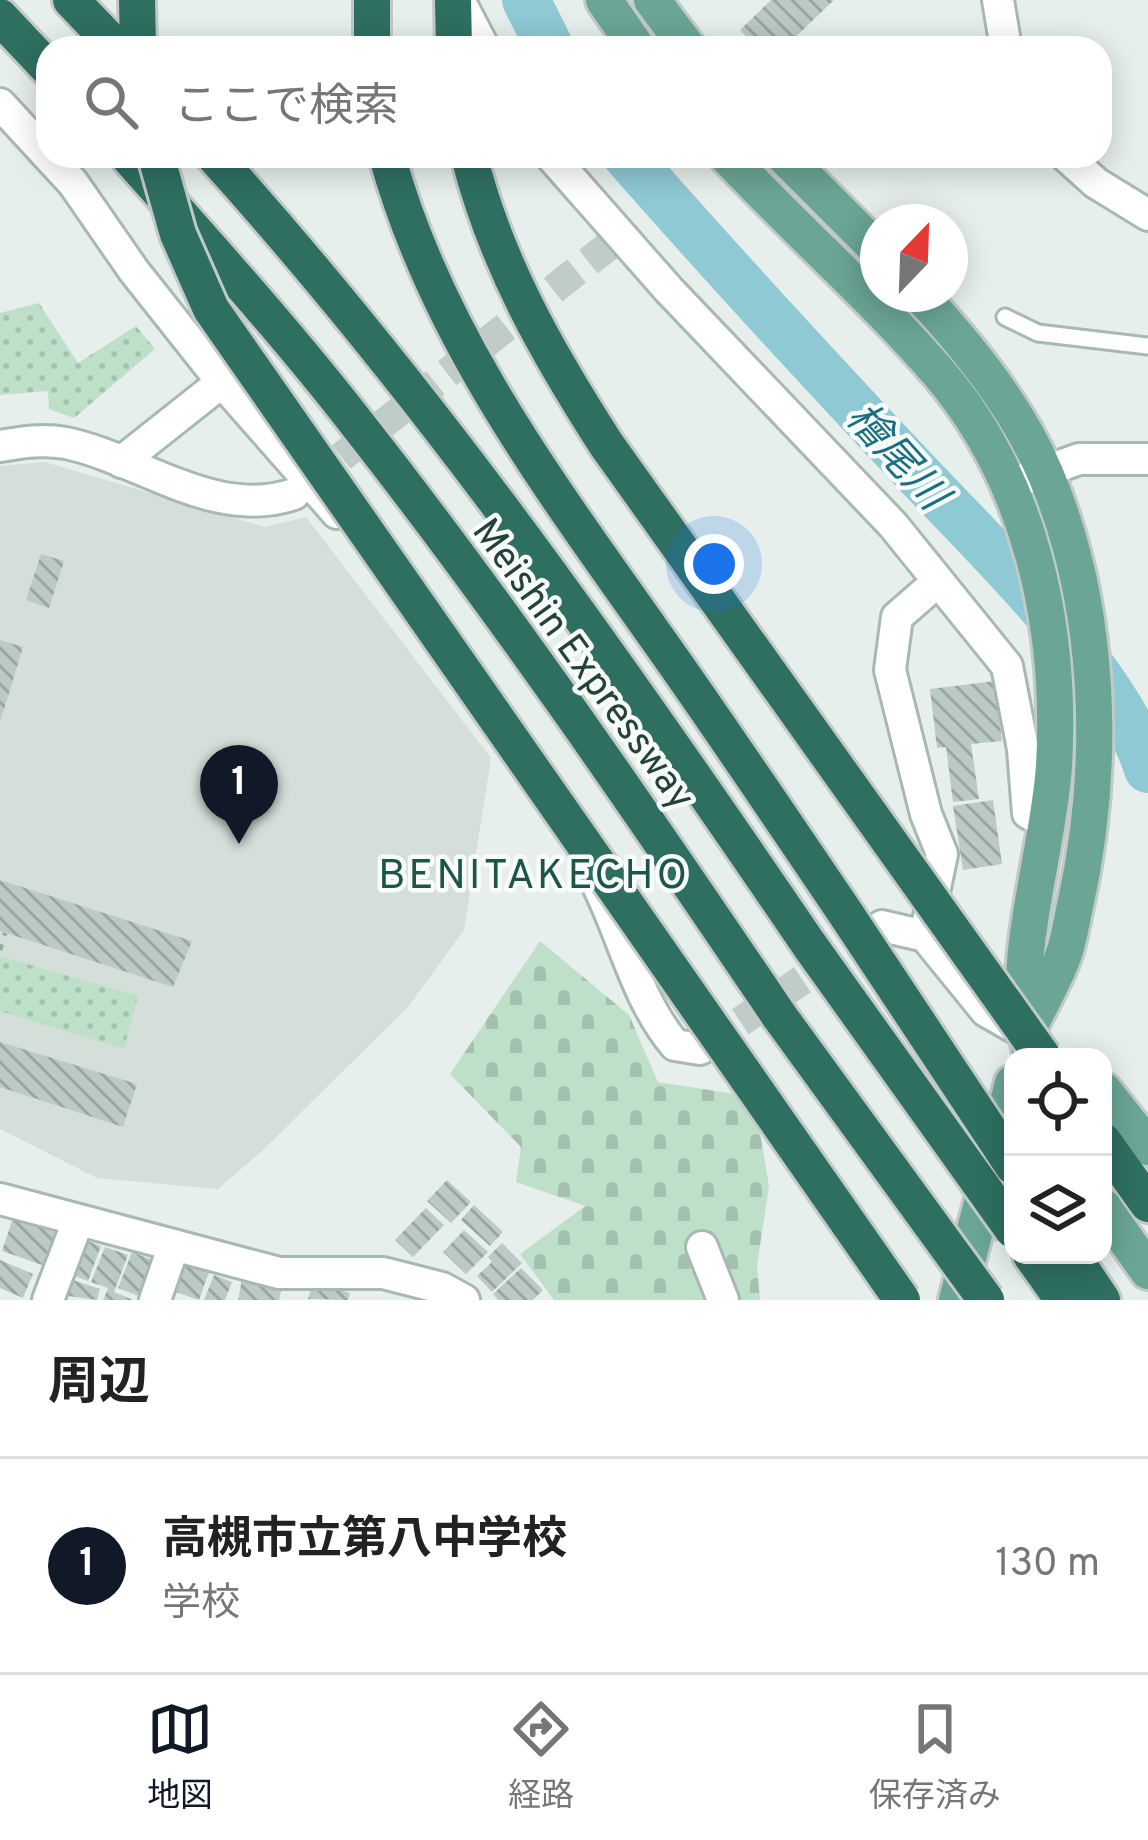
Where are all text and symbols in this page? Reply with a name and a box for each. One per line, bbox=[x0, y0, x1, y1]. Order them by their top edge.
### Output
search box bbox=[36, 36, 1112, 168]
icon: search bbox=[78, 69, 144, 135]
text: ここで検索 bbox=[174, 80, 399, 137]
north arrow bbox=[860, 204, 968, 312]
water label: 檜尾川 bbox=[833, 393, 959, 526]
street label: Meishin Expressway bbox=[459, 510, 704, 821]
your location bbox=[684, 534, 744, 594]
pin: 1 bbox=[200, 745, 278, 844]
district label: BENITAKECHO bbox=[378, 851, 690, 904]
map controls bbox=[1004, 1048, 1112, 1264]
button: locate bbox=[1004, 1048, 1112, 1156]
button: layers bbox=[1004, 1156, 1112, 1264]
text: 周辺 bbox=[48, 1353, 150, 1418]
text: 高槻市立第八中学校 bbox=[162, 1513, 567, 1570]
text: 1 bbox=[79, 1541, 95, 1590]
text: 130 m bbox=[995, 1541, 1100, 1590]
text: 学校 bbox=[162, 1581, 240, 1630]
tab: 地図 bbox=[147, 1696, 213, 1819]
tab: 経路 bbox=[508, 1696, 574, 1819]
tab: 保存済み bbox=[869, 1696, 1001, 1819]

